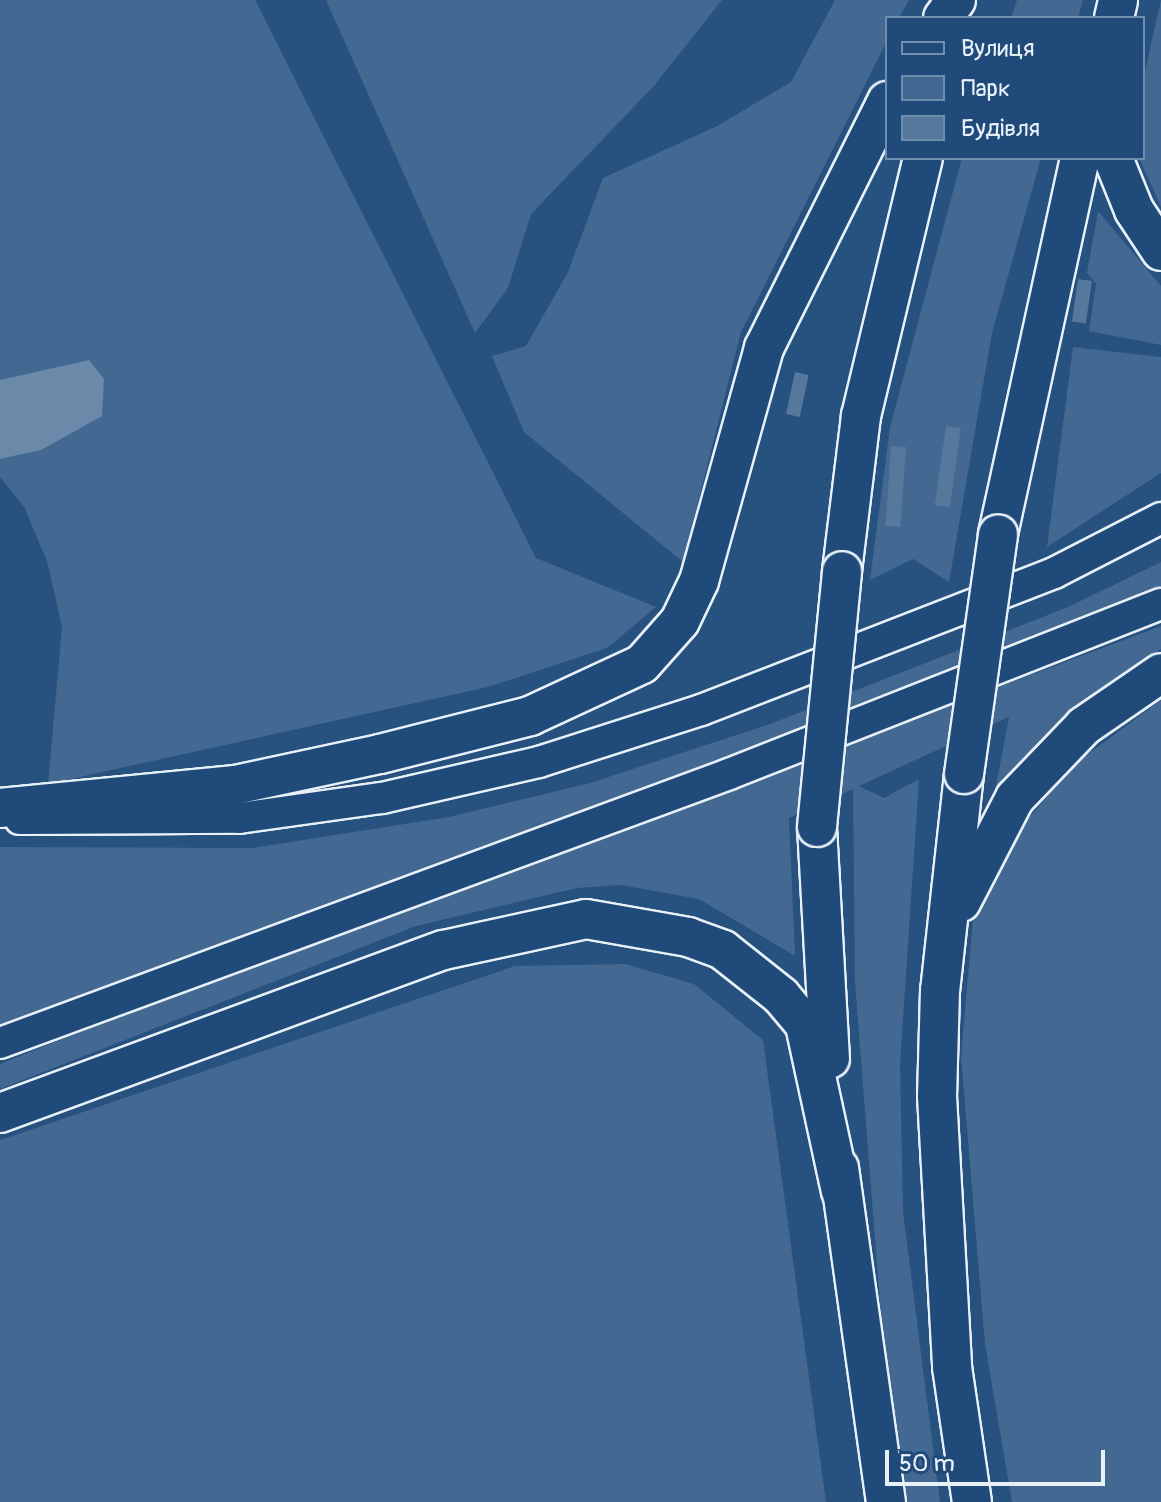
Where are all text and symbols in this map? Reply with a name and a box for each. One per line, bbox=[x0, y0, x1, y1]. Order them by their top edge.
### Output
legend bbox=[885, 16, 1145, 160]
text: Вулиця bbox=[961, 34, 1034, 63]
text: Парк bbox=[961, 74, 1010, 103]
text: Будівля bbox=[961, 114, 1040, 143]
scale bar bbox=[889, 1434, 1109, 1484]
text: 50 m bbox=[899, 1449, 955, 1478]

